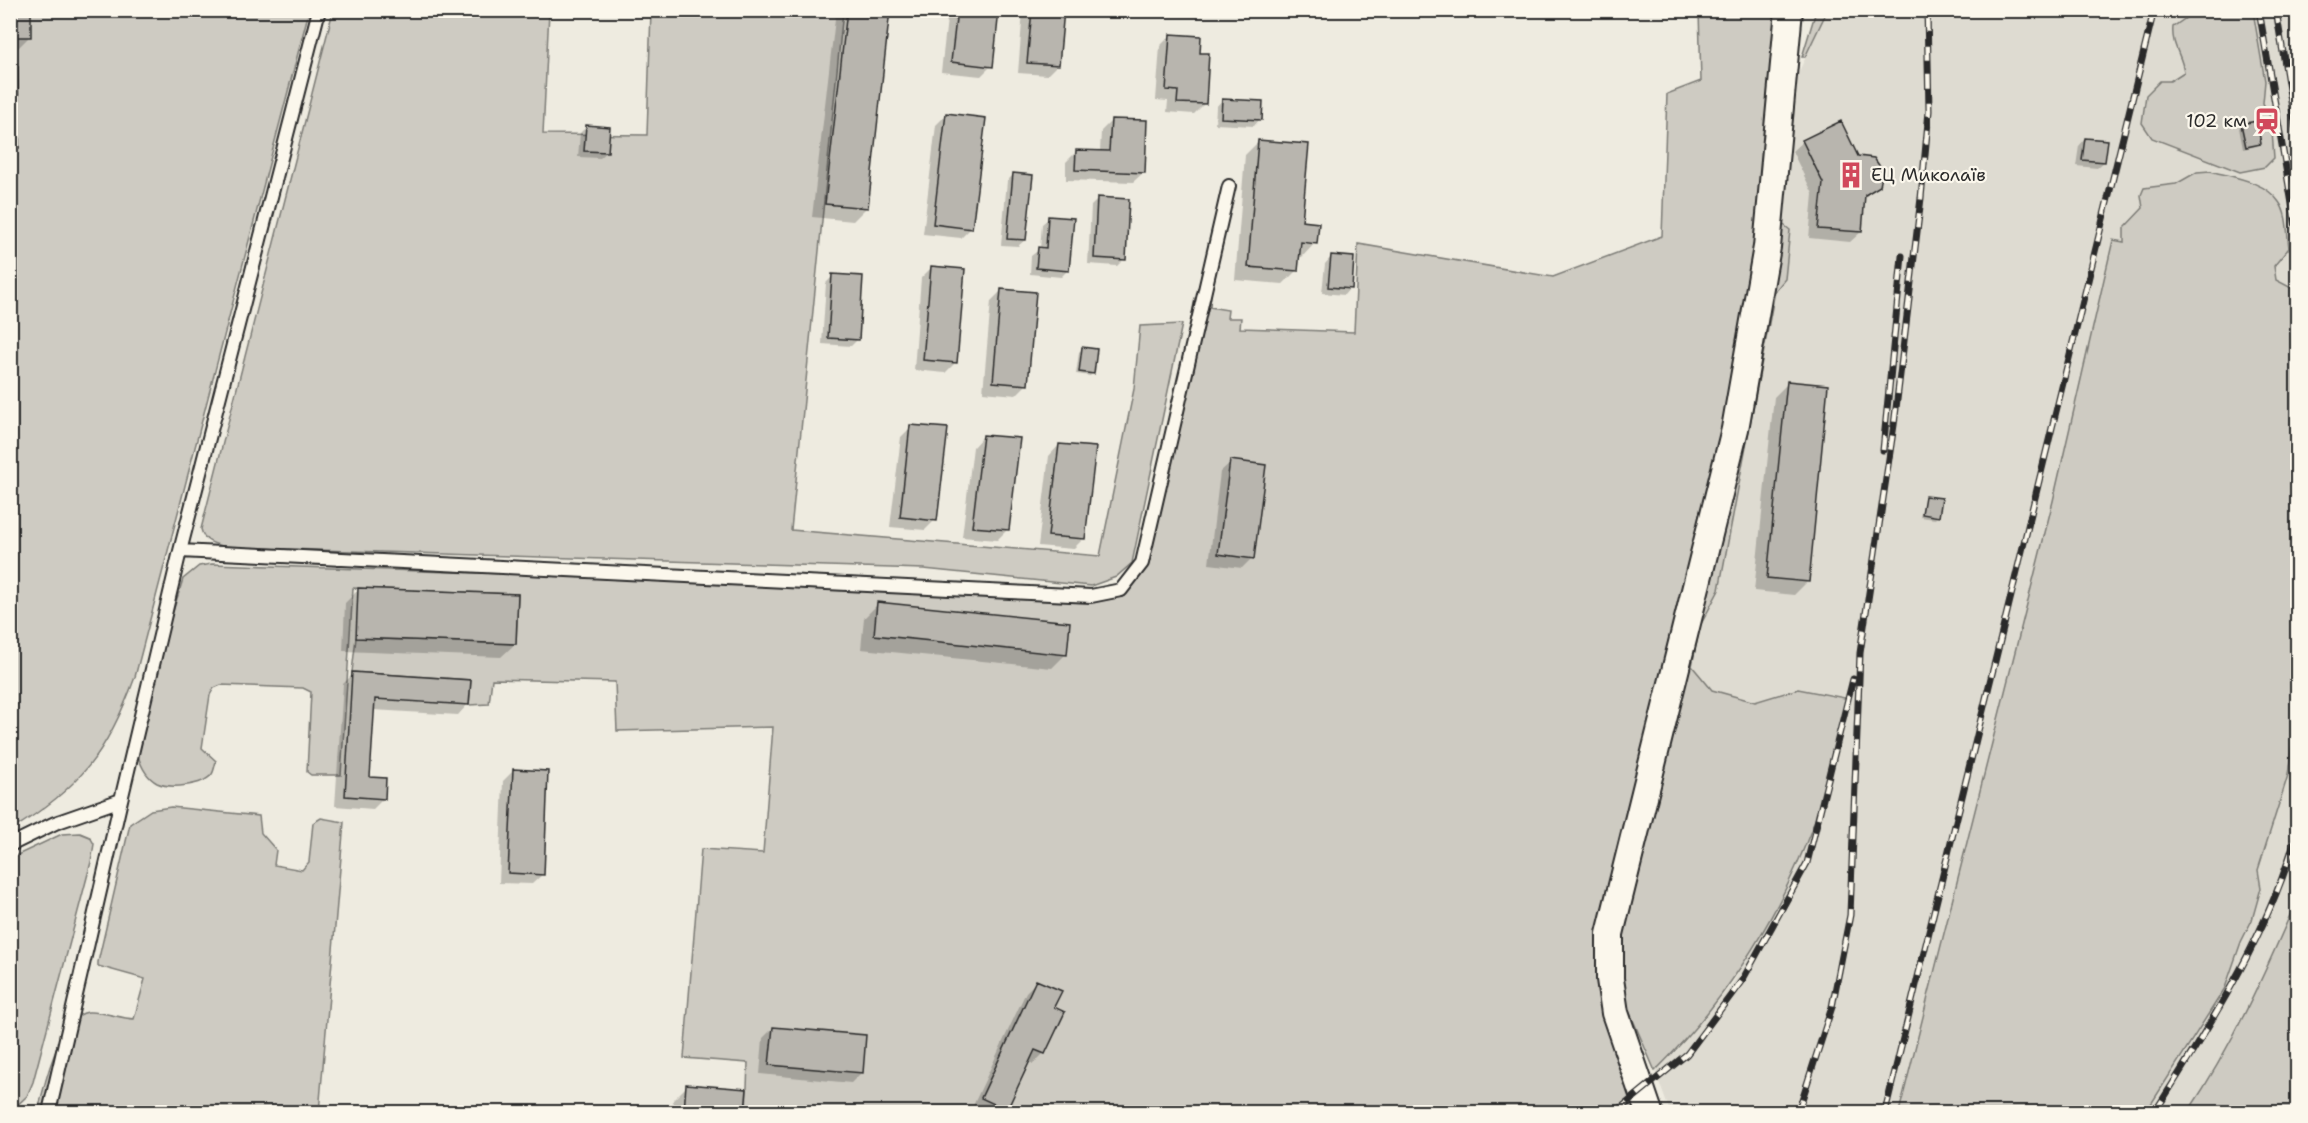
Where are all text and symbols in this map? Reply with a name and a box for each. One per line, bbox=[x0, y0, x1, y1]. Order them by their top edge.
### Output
station icon: 102 км bbox=[2252, 106, 2282, 136]
place label: 102 км bbox=[2186, 109, 2247, 133]
building icon: ЕЦ Миколаїв bbox=[1836, 160, 1866, 190]
place label: ЕЦ Миколаїв bbox=[1871, 163, 1986, 187]

